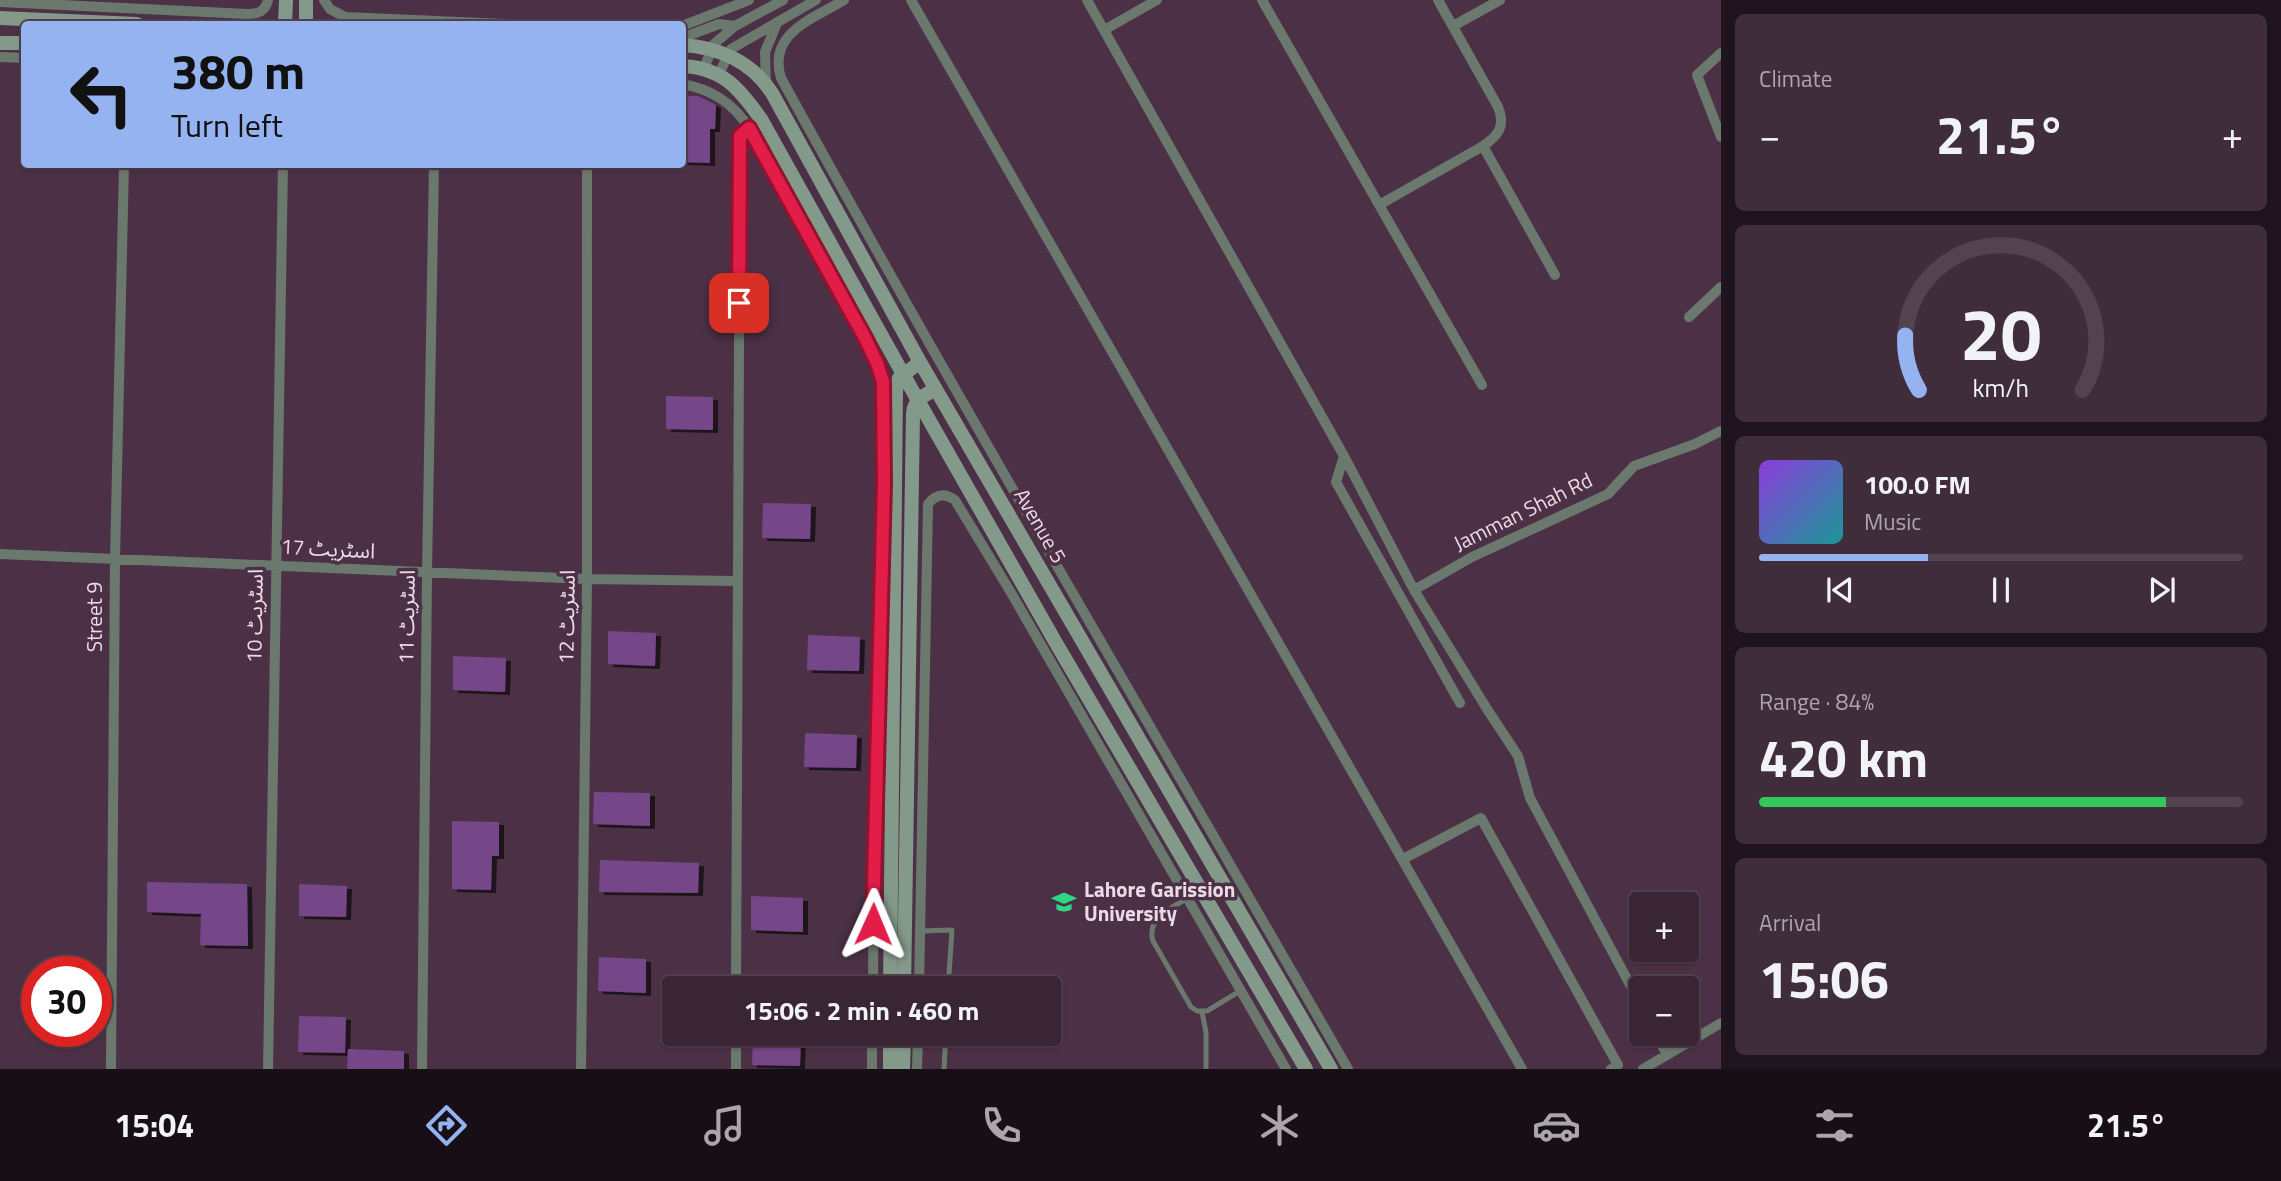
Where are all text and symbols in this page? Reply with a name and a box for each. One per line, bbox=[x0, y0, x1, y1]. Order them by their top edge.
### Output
text: 380 m bbox=[171, 33, 305, 108]
icon: left bbox=[56, 49, 147, 140]
text: Climate bbox=[1759, 61, 1832, 96]
text: 21.5° bbox=[1936, 95, 2066, 174]
text: Turn left bbox=[171, 101, 283, 149]
text: − bbox=[1759, 106, 1780, 164]
text: + bbox=[2222, 106, 2243, 164]
pin bbox=[709, 273, 769, 333]
text: 20 bbox=[1960, 278, 2042, 388]
icon: arrive bbox=[720, 284, 758, 322]
text: km/h bbox=[1973, 368, 2029, 406]
street label: Jamman Shah Rd bbox=[1448, 464, 1597, 559]
text: 100.0 FM bbox=[1864, 465, 1971, 504]
street label: Avenue 5 bbox=[1006, 482, 1075, 569]
text: Music bbox=[1864, 504, 1921, 539]
street label: اسٹریٹ 17 bbox=[280, 530, 376, 566]
street label: اسٹریٹ 10 bbox=[237, 569, 271, 663]
street label: اسٹریٹ 11 bbox=[389, 570, 423, 664]
street label: اسٹریٹ 12 bbox=[549, 570, 583, 664]
icon: previous bbox=[1821, 571, 1859, 609]
icon: pause bbox=[1982, 571, 2020, 609]
icon: next bbox=[2143, 571, 2181, 609]
street label: Street 9 bbox=[78, 582, 110, 652]
text: Range · 84% bbox=[1759, 684, 1874, 719]
text: 420 km bbox=[1759, 718, 1928, 797]
place label: Lahore Garission University bbox=[1084, 873, 1235, 929]
position arrow bbox=[836, 887, 910, 961]
school or university icon: Lahore Garission University bbox=[1050, 888, 1078, 916]
map controls bbox=[1629, 892, 1699, 1046]
button: + bbox=[1629, 892, 1699, 962]
text: Arrival bbox=[1759, 905, 1821, 940]
text: 15:06 bbox=[1759, 939, 1889, 1018]
speed limit sign: 30 bbox=[21, 956, 112, 1047]
button: − bbox=[1629, 976, 1699, 1046]
text: 15:06 · 2 min · 460 m bbox=[744, 991, 979, 1030]
text: 15:04 bbox=[114, 1101, 194, 1149]
icon: directions bbox=[422, 1101, 471, 1150]
icon: music bbox=[700, 1101, 749, 1150]
icon: phone bbox=[977, 1101, 1026, 1150]
icon: climate bbox=[1255, 1101, 1304, 1150]
icon: car bbox=[1532, 1101, 1581, 1150]
icon: filters bbox=[1810, 1101, 1859, 1150]
text: 21.5° bbox=[2087, 1101, 2167, 1149]

